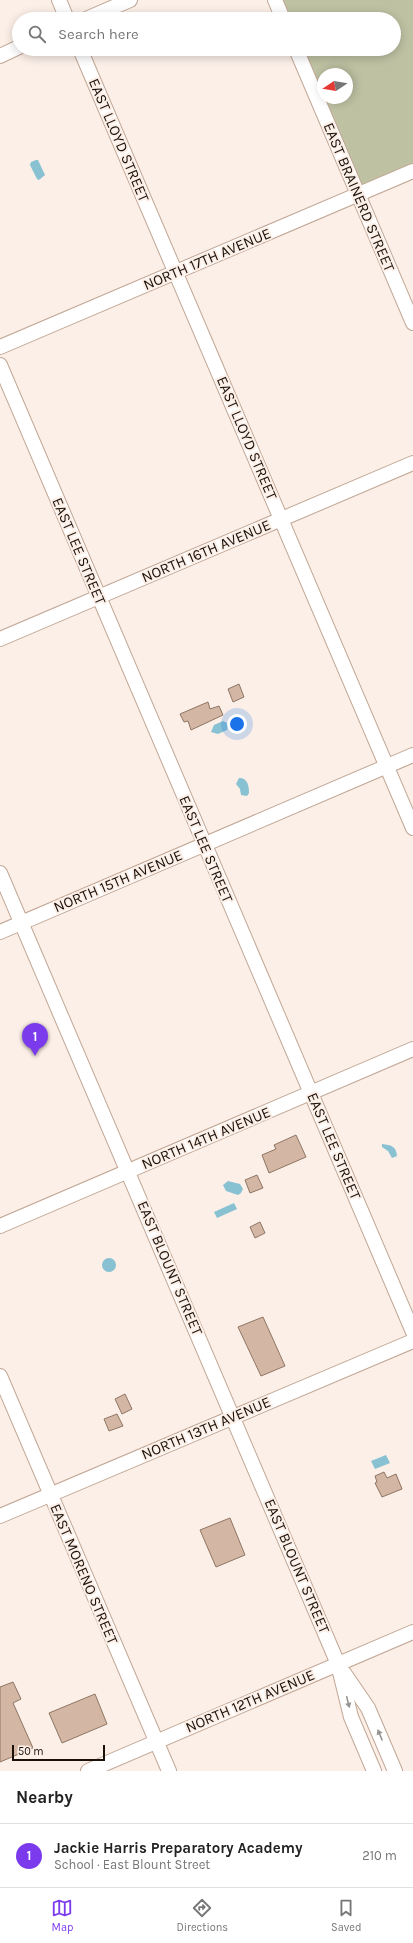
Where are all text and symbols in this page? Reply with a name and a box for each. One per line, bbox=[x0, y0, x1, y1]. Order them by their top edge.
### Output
search box bbox=[12, 12, 401, 56]
icon: search bbox=[26, 23, 48, 45]
text: Search here bbox=[58, 25, 139, 43]
north arrow bbox=[317, 68, 353, 104]
street label: EAST LLOYD STREET bbox=[85, 76, 153, 205]
street label: EAST BRAINERD STREET bbox=[319, 120, 399, 275]
street label: NORTH 17TH AVENUE bbox=[140, 224, 274, 294]
street label: EAST LLOYD STREET bbox=[213, 374, 281, 503]
street label: EAST LEE STREET bbox=[48, 495, 110, 608]
street label: NORTH 16TH AVENUE bbox=[139, 516, 273, 586]
your location bbox=[227, 714, 247, 734]
street label: EAST LEE STREET bbox=[175, 793, 237, 906]
street label: NORTH 15TH AVENUE bbox=[51, 846, 185, 916]
pin: 1 bbox=[22, 1023, 48, 1056]
street label: EAST LEE STREET bbox=[303, 1090, 365, 1203]
street label: NORTH 14TH AVENUE bbox=[139, 1103, 273, 1173]
street label: EAST BLOUNT STREET bbox=[133, 1198, 207, 1338]
street label: NORTH 13TH AVENUE bbox=[139, 1393, 273, 1463]
street label: EAST BLOUNT STREET bbox=[260, 1496, 334, 1636]
street label: EAST MORENO STREET bbox=[46, 1501, 122, 1647]
street label: NORTH 12TH AVENUE bbox=[183, 1666, 317, 1736]
one-way arrow bbox=[345, 1696, 351, 1708]
one-way arrow bbox=[376, 1729, 382, 1741]
scale bar bbox=[12, 1743, 105, 1762]
text: 50 m bbox=[18, 1745, 44, 1758]
text: Nearby bbox=[16, 1787, 73, 1807]
text: Jackie Harris Preparatory Academy bbox=[54, 1839, 303, 1857]
text: 1 bbox=[27, 1848, 31, 1863]
text: 210 m bbox=[362, 1848, 397, 1863]
text: School · East Blount Street bbox=[54, 1857, 210, 1872]
tab: Map bbox=[51, 1897, 73, 1934]
tab: Directions bbox=[176, 1897, 228, 1934]
tab: Saved bbox=[331, 1897, 362, 1934]

